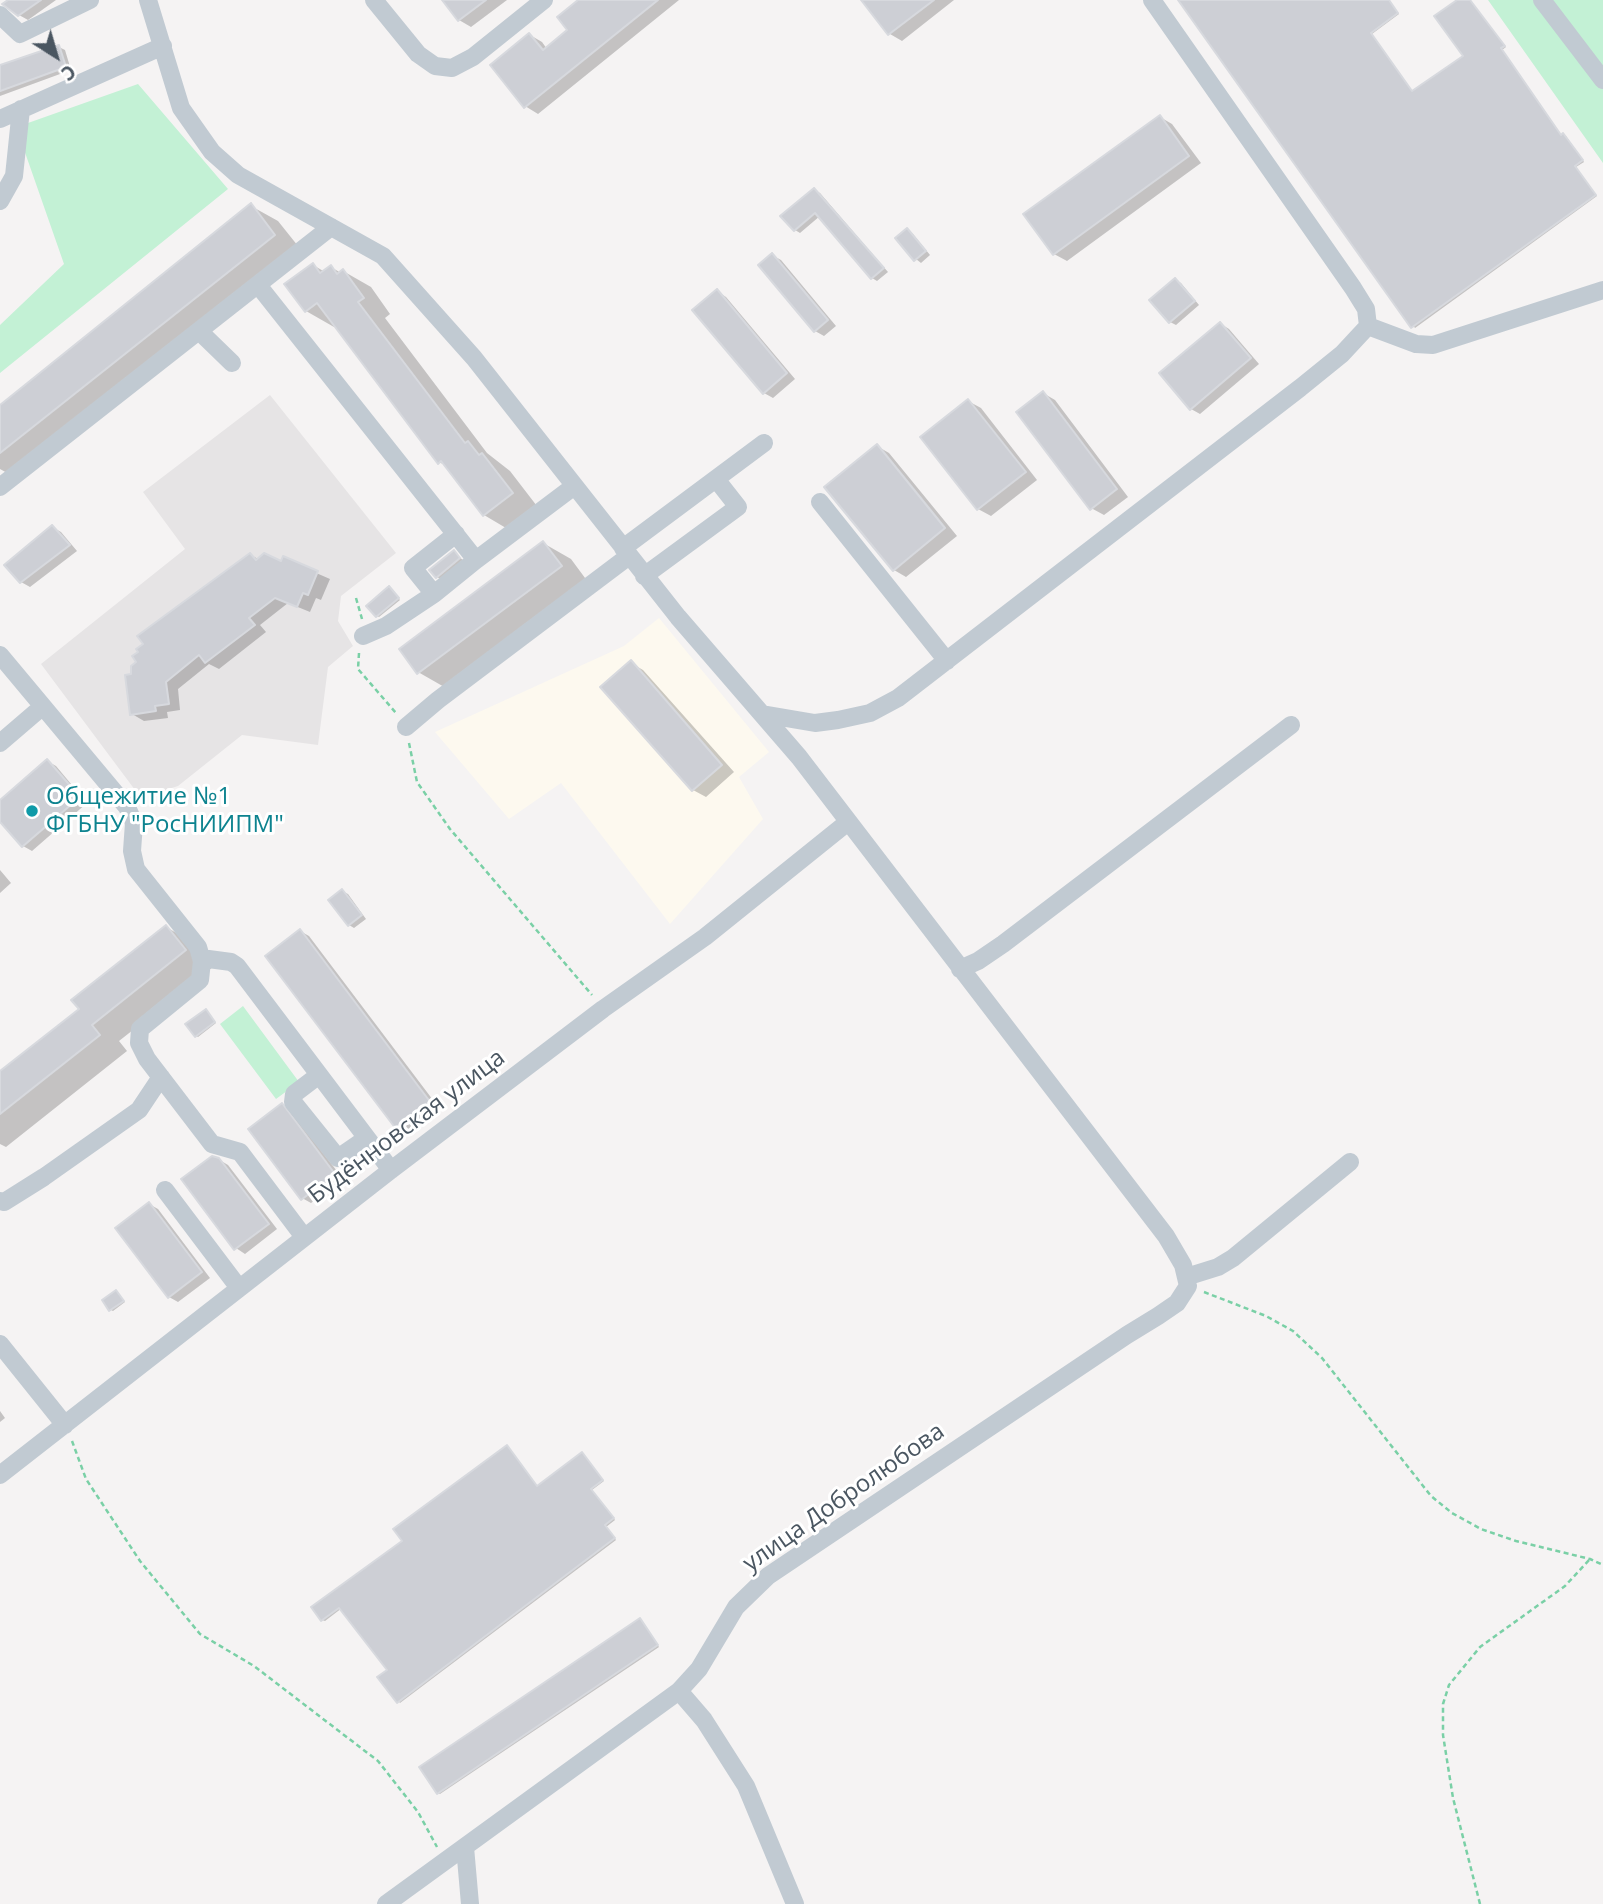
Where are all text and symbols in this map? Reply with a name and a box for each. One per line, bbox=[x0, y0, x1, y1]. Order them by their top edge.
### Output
north arrow bbox=[21, 21, 91, 91]
text: С bbox=[56, 59, 81, 87]
place label: Общежитие №1 ФГБНУ "РосНИИПМ" bbox=[46, 783, 284, 839]
marker: Общежитие №1 ФГБНУ "РосНИИПМ" bbox=[24, 803, 40, 819]
street label: Будённовская улица bbox=[303, 1044, 511, 1210]
street label: улица Добролюбова bbox=[738, 1418, 950, 1578]

